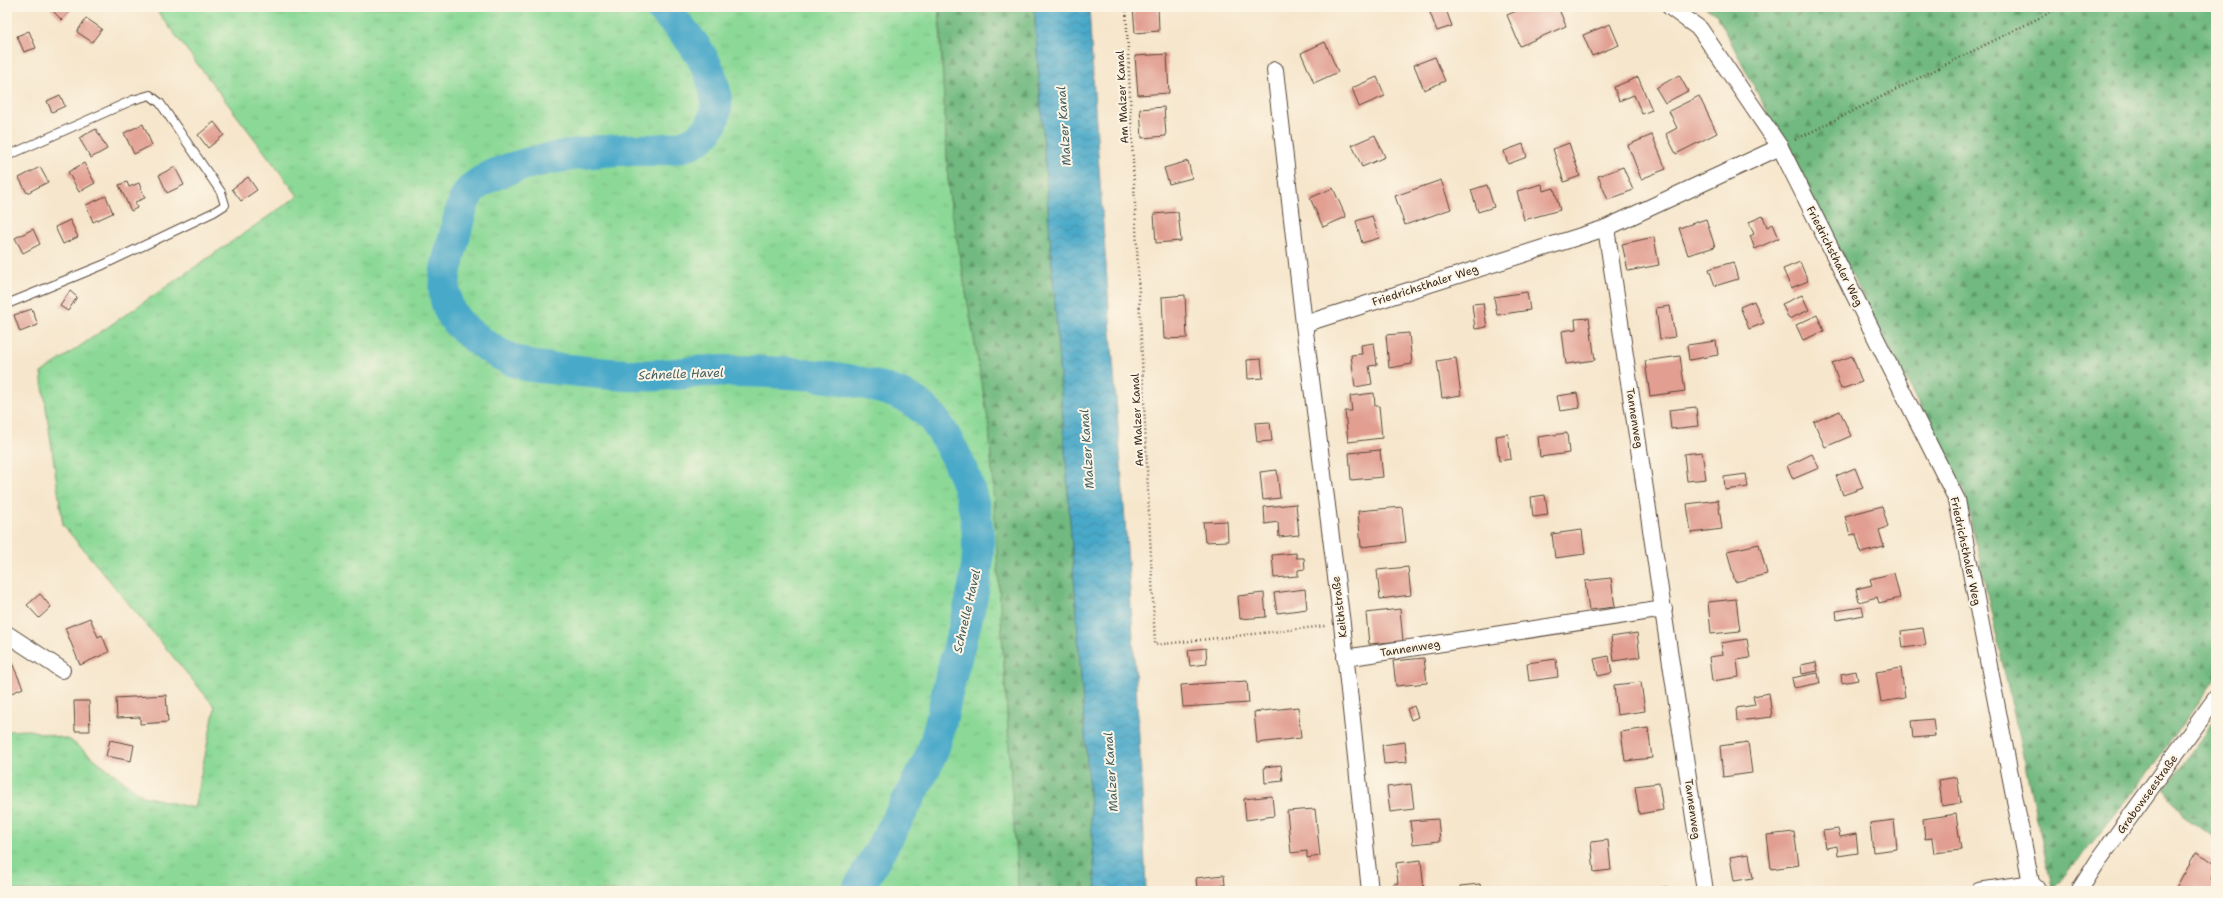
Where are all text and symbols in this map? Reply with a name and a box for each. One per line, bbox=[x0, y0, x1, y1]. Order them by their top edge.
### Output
street label: Am Malzer Kanal bbox=[1113, 49, 1132, 144]
water label: Malzer Kanal bbox=[1053, 86, 1075, 166]
street label: Friedrichsthaler Weg bbox=[1803, 203, 1866, 309]
street label: Friedrichsthaler Weg bbox=[1370, 261, 1480, 310]
water label: Schnelle Havel bbox=[638, 365, 724, 383]
street label: Am Malzer Kanal bbox=[1128, 372, 1147, 467]
street label: Tannenweg bbox=[1622, 387, 1647, 449]
water label: Malzer Kanal bbox=[1076, 409, 1098, 489]
street label: Friedrichsthaler Weg bbox=[1947, 495, 1984, 607]
water label: Schnelle Havel bbox=[950, 568, 984, 654]
street label: Keithstraße bbox=[1328, 575, 1351, 639]
street label: Tannenweg bbox=[1379, 636, 1441, 661]
water label: Malzer Kanal bbox=[1100, 732, 1122, 812]
street label: Grabowseestraße bbox=[2114, 752, 2181, 837]
street label: Tannenweg bbox=[1681, 778, 1704, 840]

